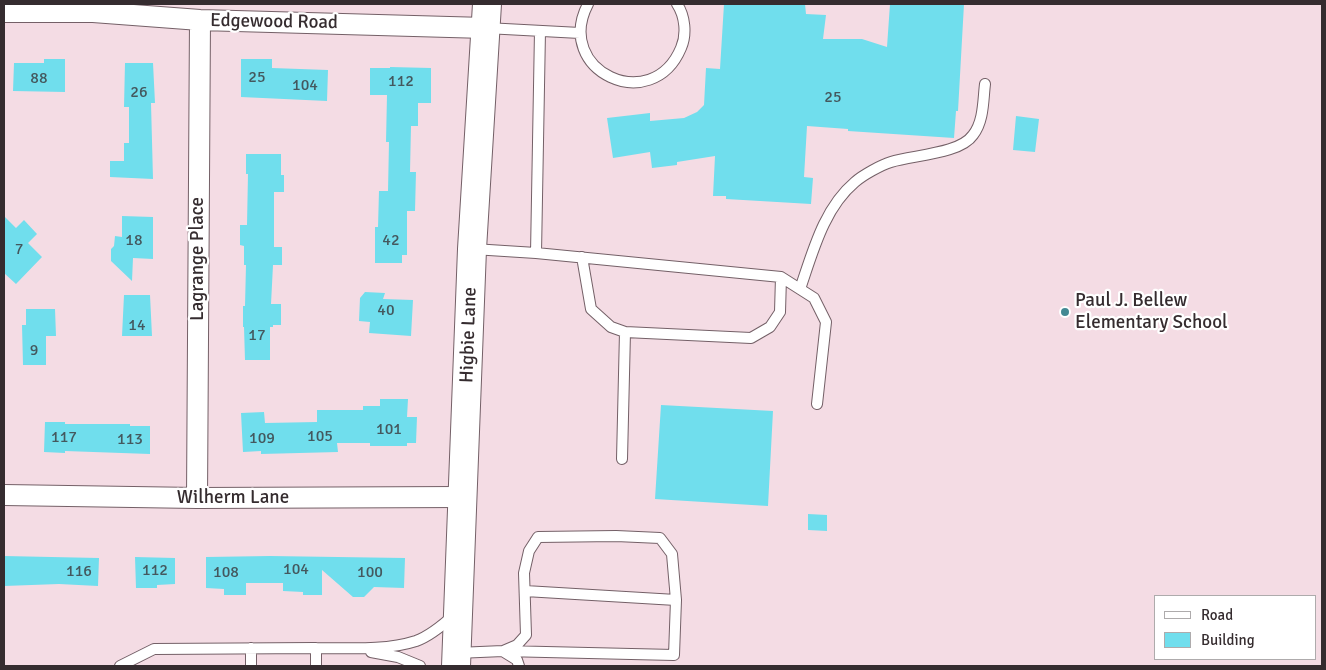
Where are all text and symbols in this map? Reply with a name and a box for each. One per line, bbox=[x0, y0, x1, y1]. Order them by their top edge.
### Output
street label: Edgewood Road bbox=[210, 9, 338, 35]
house number: 25 bbox=[248, 68, 266, 88]
house number: 88 bbox=[30, 69, 48, 89]
house number: 112 bbox=[388, 72, 414, 92]
house number: 104 bbox=[292, 76, 318, 96]
house number: 26 bbox=[130, 83, 148, 103]
house number: 25 bbox=[824, 88, 842, 108]
street label: Lagrange Place bbox=[187, 197, 209, 321]
house number: 18 bbox=[125, 231, 143, 251]
house number: 42 bbox=[382, 231, 400, 251]
house number: 7 bbox=[15, 240, 23, 260]
street label: Higbie Lane bbox=[456, 287, 482, 383]
place label: Paul J. Bellew Elementary School bbox=[1075, 290, 1228, 334]
house number: 40 bbox=[377, 301, 395, 321]
marker: Paul J. Bellew Elementary School bbox=[1059, 306, 1071, 318]
house number: 14 bbox=[128, 316, 146, 336]
house number: 17 bbox=[248, 326, 266, 346]
house number: 9 bbox=[30, 341, 38, 361]
house number: 101 bbox=[376, 420, 402, 440]
house number: 105 bbox=[307, 427, 333, 447]
house number: 117 bbox=[51, 428, 77, 448]
house number: 109 bbox=[249, 429, 275, 449]
house number: 113 bbox=[117, 430, 143, 450]
street label: Wilherm Lane bbox=[177, 487, 289, 509]
house number: 104 bbox=[283, 560, 309, 580]
house number: 112 bbox=[142, 561, 168, 581]
house number: 116 bbox=[66, 562, 92, 582]
house number: 108 bbox=[213, 563, 239, 583]
house number: 100 bbox=[357, 563, 383, 583]
legend bbox=[1154, 595, 1316, 660]
text: Road bbox=[1201, 606, 1233, 624]
text: Building bbox=[1201, 631, 1255, 649]

